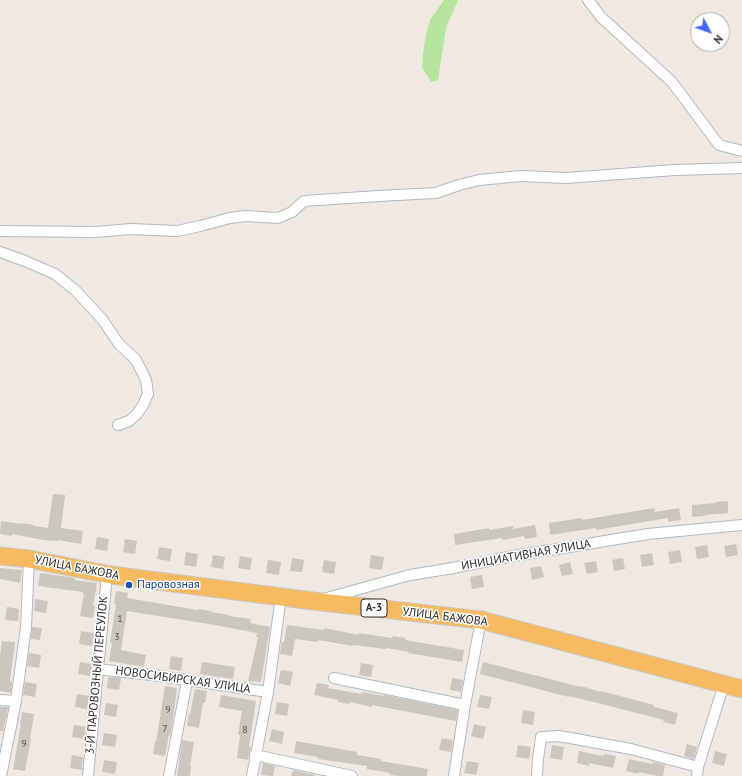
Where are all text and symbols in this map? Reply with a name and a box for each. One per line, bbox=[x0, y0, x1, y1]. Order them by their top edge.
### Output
north arrow bbox=[690, 12, 730, 52]
text: N bbox=[711, 32, 726, 47]
street label: ИНИЦИАТИВНАЯ УЛИЦА bbox=[460, 537, 592, 573]
street label: УЛИЦА БАЖОВА bbox=[34, 553, 120, 583]
place label: Паровозная bbox=[137, 578, 200, 592]
marker: Паровозная bbox=[124, 580, 134, 590]
street label: 3-Й ПАРОВОЗНЫЙ ПЕРЕУЛОК bbox=[83, 595, 111, 755]
road number: A-3 bbox=[361, 599, 387, 617]
street label: УЛИЦА БАЖОВА bbox=[402, 605, 488, 629]
house number: 1 bbox=[117, 613, 123, 625]
house number: 3 bbox=[114, 631, 120, 643]
street label: НОВОСИБИРСКАЯ УЛИЦА bbox=[115, 663, 251, 697]
house number: 9 bbox=[165, 704, 171, 716]
house number: 7 bbox=[162, 723, 168, 735]
house number: 8 bbox=[242, 724, 248, 736]
house number: 9 bbox=[21, 738, 27, 750]

